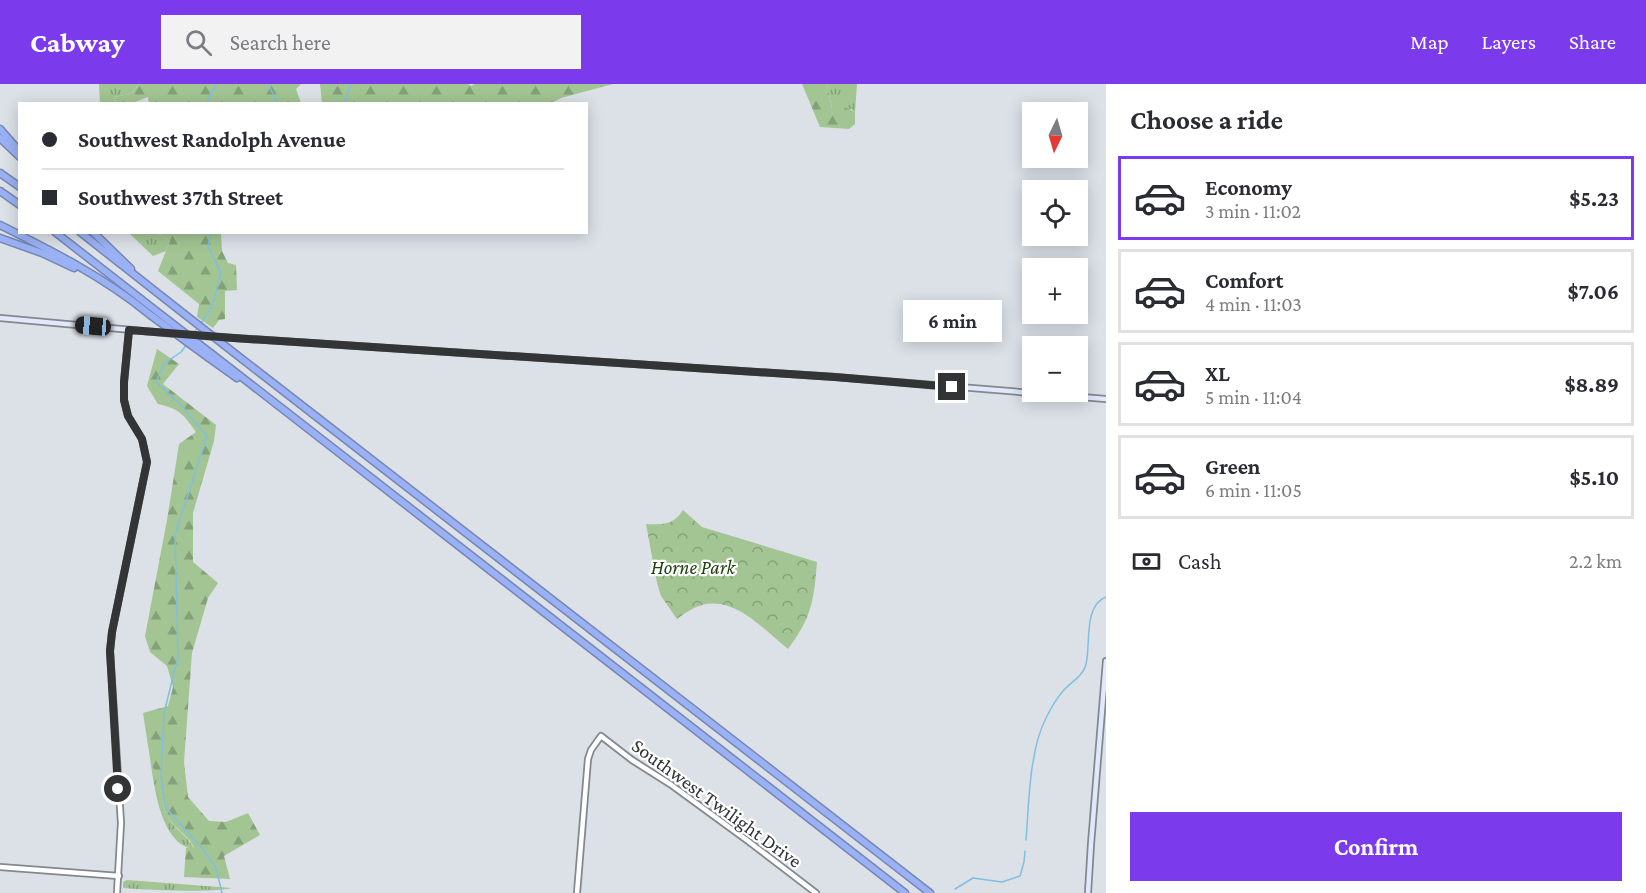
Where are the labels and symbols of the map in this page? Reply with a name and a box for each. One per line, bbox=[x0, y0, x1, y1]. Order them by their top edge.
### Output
north arrow bbox=[1022, 102, 1088, 168]
callout: 6 min bbox=[902, 300, 1002, 342]
car bbox=[74, 315, 112, 337]
route end bbox=[938, 373, 965, 400]
park label: Horne Park bbox=[651, 556, 737, 578]
street label: Southwest Twilight Drive bbox=[627, 734, 806, 873]
route start bbox=[104, 775, 131, 802]

